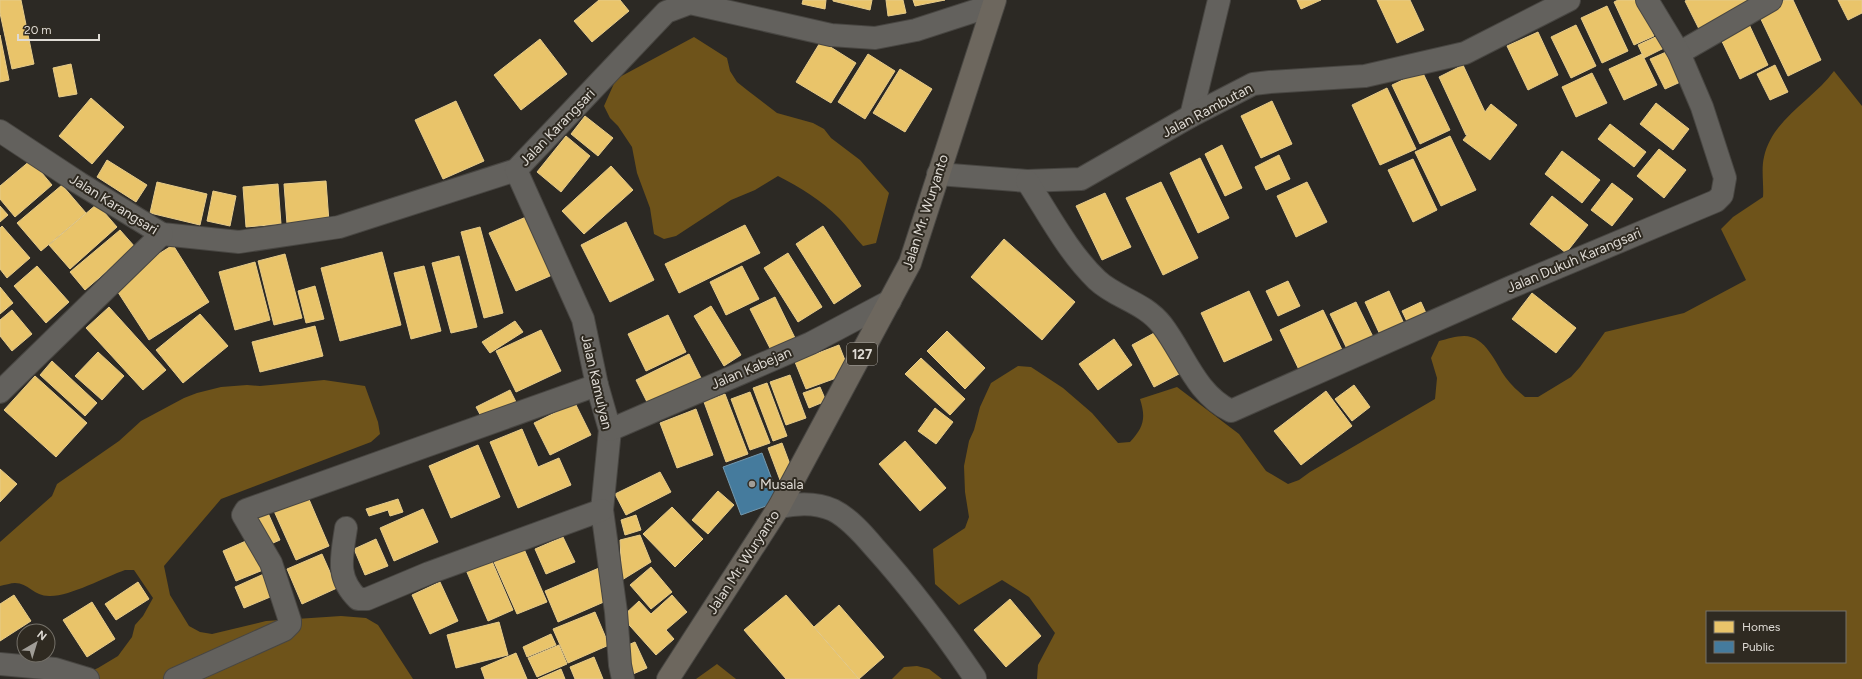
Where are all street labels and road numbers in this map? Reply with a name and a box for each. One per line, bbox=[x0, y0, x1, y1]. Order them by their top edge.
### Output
street label: Jalan Rambutan bbox=[1159, 79, 1255, 141]
street label: Jalan Karangsari bbox=[516, 85, 599, 170]
street label: Jalan Mr. Wuryanto bbox=[899, 152, 952, 272]
street label: Jalan Karangsari bbox=[66, 170, 161, 238]
street label: Jalan Dukuh Karangsari bbox=[1504, 224, 1644, 296]
street label: Jalan Kamulyan bbox=[577, 333, 616, 431]
road number: 127 bbox=[847, 343, 877, 365]
street label: Jalan Kabejan bbox=[708, 344, 794, 393]
street label: Jalan Mr. Wuryanto bbox=[704, 507, 783, 617]

